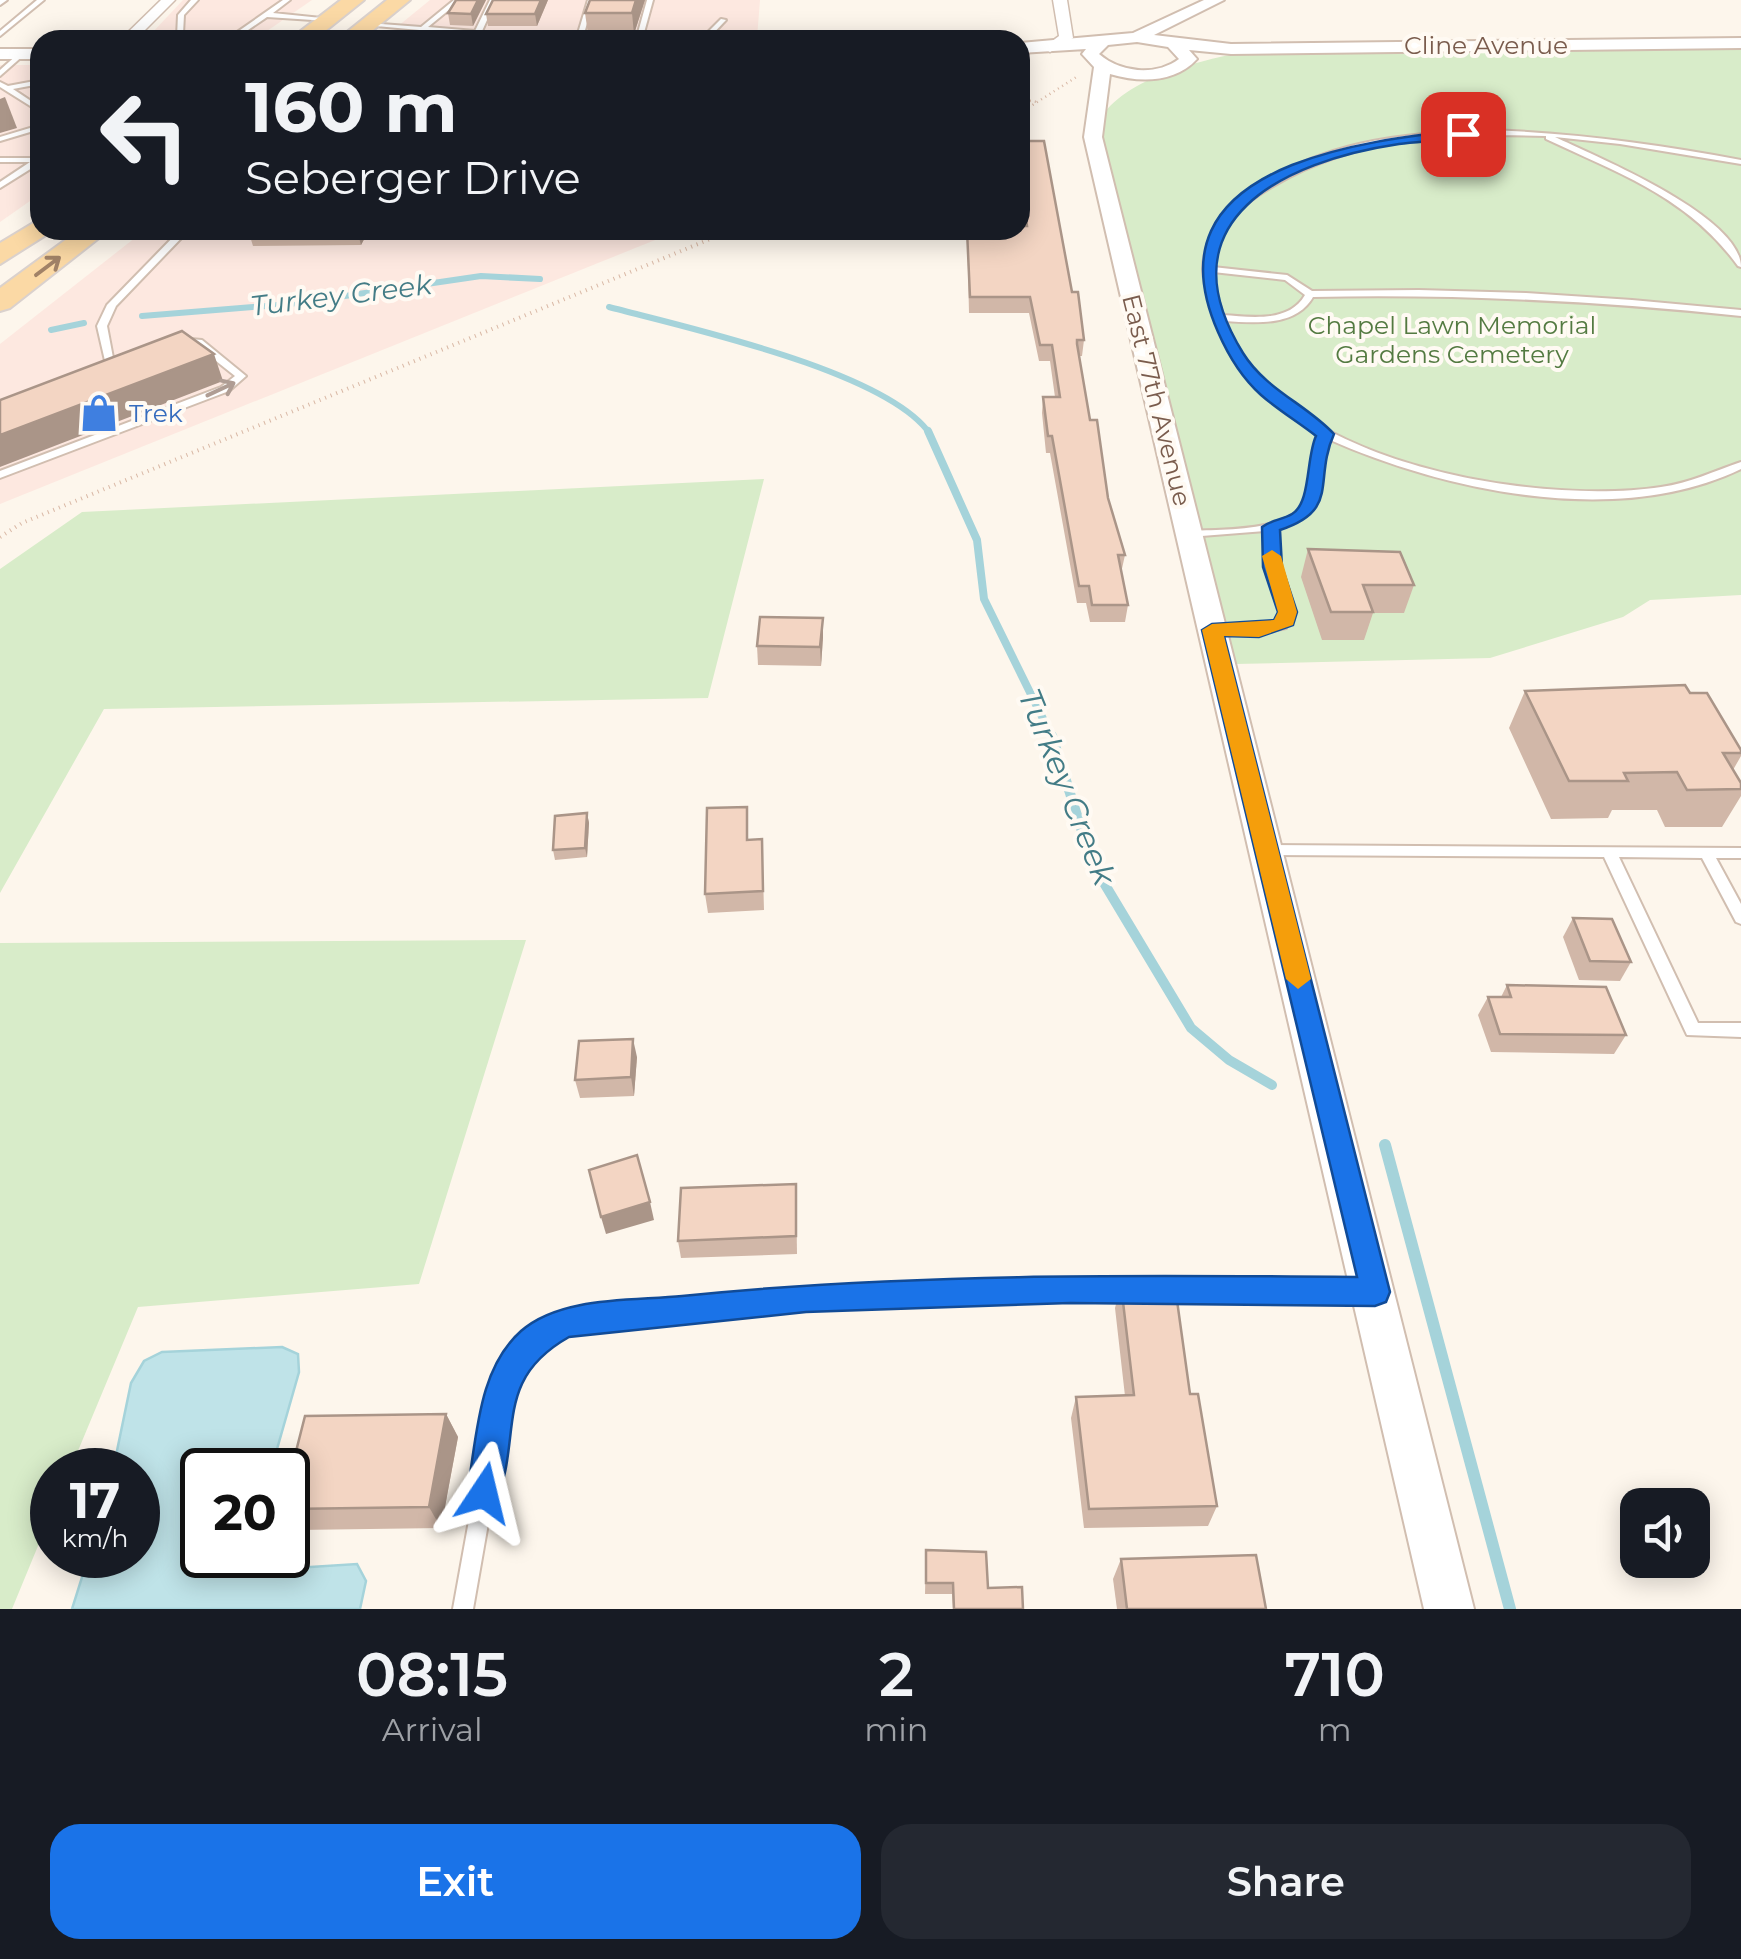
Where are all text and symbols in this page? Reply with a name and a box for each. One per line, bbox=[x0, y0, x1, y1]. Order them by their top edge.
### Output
street label: Cline Avenue bbox=[1404, 30, 1568, 60]
text: 160 m bbox=[245, 64, 458, 150]
icon: left bbox=[80, 70, 210, 200]
pin bbox=[1421, 92, 1506, 177]
icon: arrive bbox=[1436, 107, 1491, 162]
text: Seberger Drive bbox=[245, 150, 581, 205]
one-way arrow bbox=[34, 256, 61, 277]
water label: Turkey Creek bbox=[248, 267, 435, 323]
street label: East 77th Avenue bbox=[1116, 291, 1198, 509]
park label: Chapel Lawn Memorial Gardens Cemetery bbox=[1308, 310, 1596, 369]
one-way arrow bbox=[205, 379, 236, 397]
shop icon: Trek bbox=[78, 392, 120, 434]
place label: Trek bbox=[129, 398, 183, 428]
water label: Turkey Creek bbox=[1010, 683, 1125, 893]
position arrow bbox=[432, 1441, 536, 1545]
speed limit sign: 20 bbox=[180, 1448, 310, 1578]
text: 17 bbox=[70, 1470, 120, 1531]
map controls bbox=[1620, 1488, 1710, 1578]
button: sound bbox=[1620, 1488, 1710, 1578]
text: km/h bbox=[62, 1523, 128, 1553]
text: 08:15 bbox=[356, 1638, 508, 1711]
text: 2 bbox=[879, 1638, 914, 1711]
text: 710 bbox=[1285, 1638, 1385, 1711]
text: Arrival bbox=[382, 1710, 483, 1749]
text: min bbox=[864, 1710, 928, 1749]
text: m bbox=[1318, 1710, 1352, 1749]
button: Exit bbox=[50, 1824, 861, 1939]
button: Share bbox=[881, 1824, 1691, 1939]

